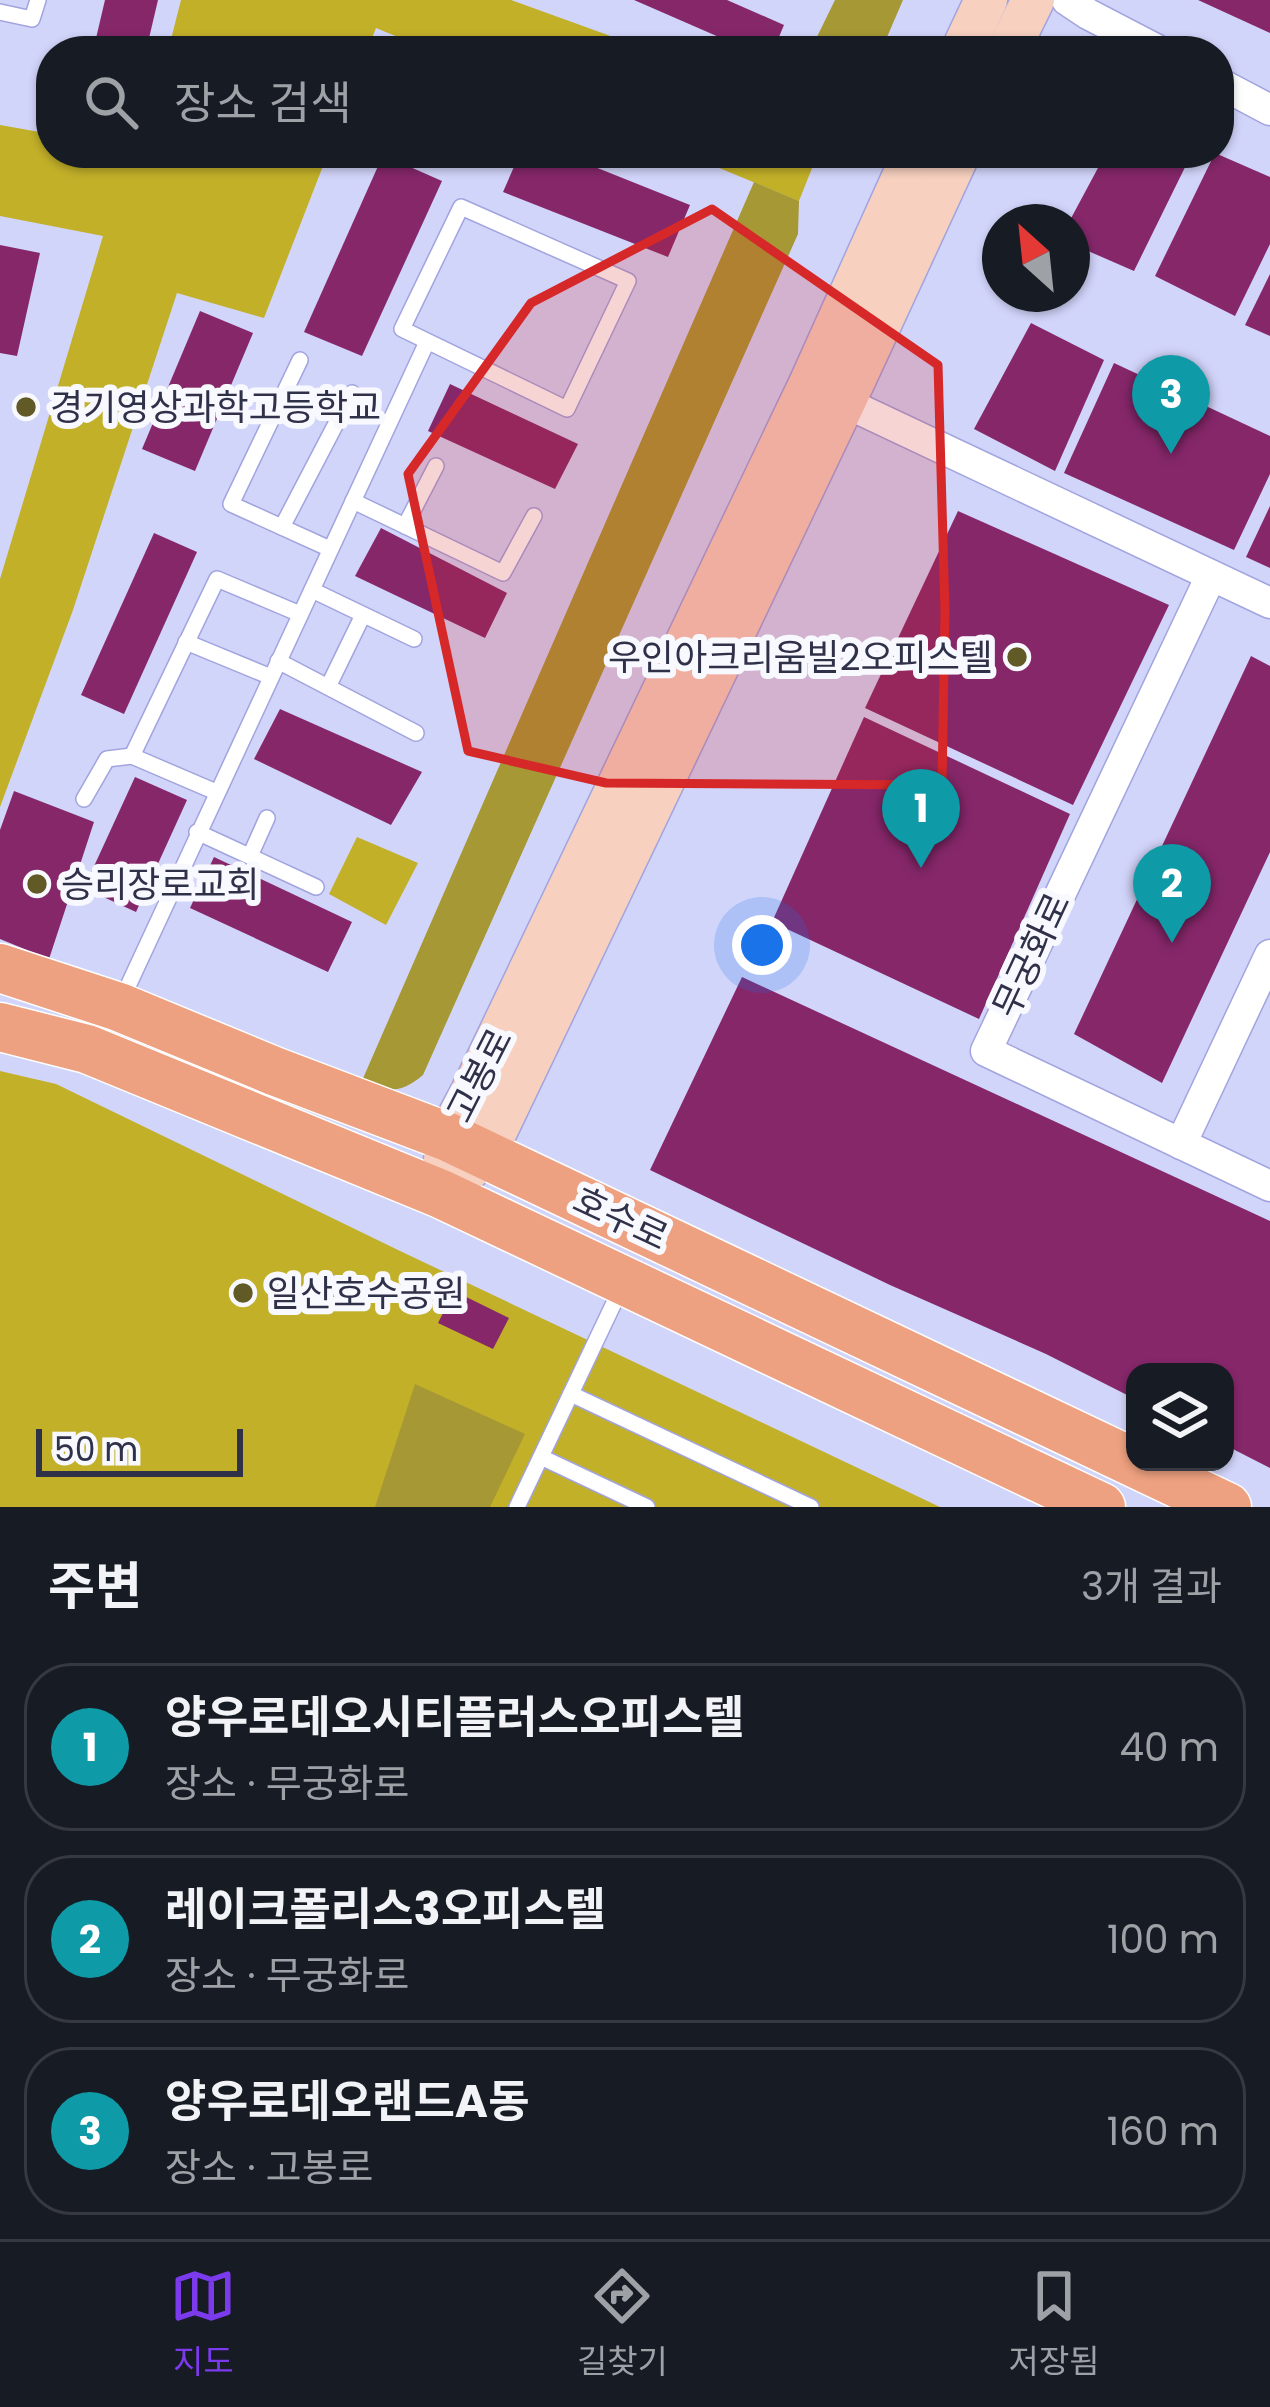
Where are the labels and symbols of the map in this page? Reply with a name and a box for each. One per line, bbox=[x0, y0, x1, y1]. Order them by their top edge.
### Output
north arrow bbox=[982, 204, 1090, 312]
pin: 3 bbox=[1132, 355, 1210, 454]
place label: 경기영상과학고등학교 bbox=[50, 382, 381, 433]
marker: 경기영상과학고등학교 bbox=[13, 394, 39, 420]
place label: 우인아크리움빌2오피스텔 bbox=[608, 632, 993, 683]
marker: 우인아크리움빌2오피스텔 bbox=[1004, 644, 1030, 670]
pin: 1 bbox=[882, 769, 960, 868]
pin: 2 bbox=[1133, 844, 1211, 943]
place label: 승리장로교회 bbox=[61, 859, 260, 910]
marker: 승리장로교회 bbox=[24, 871, 50, 897]
street label: 무궁화로 bbox=[980, 884, 1083, 1026]
your location bbox=[732, 915, 792, 975]
street label: 고봉로 bbox=[434, 1019, 525, 1131]
street label: 호수로 bbox=[565, 1174, 677, 1263]
place label: 일산호수공원 bbox=[267, 1268, 466, 1319]
marker: 일산호수공원 bbox=[230, 1280, 256, 1306]
scale bar bbox=[36, 1423, 243, 1476]

